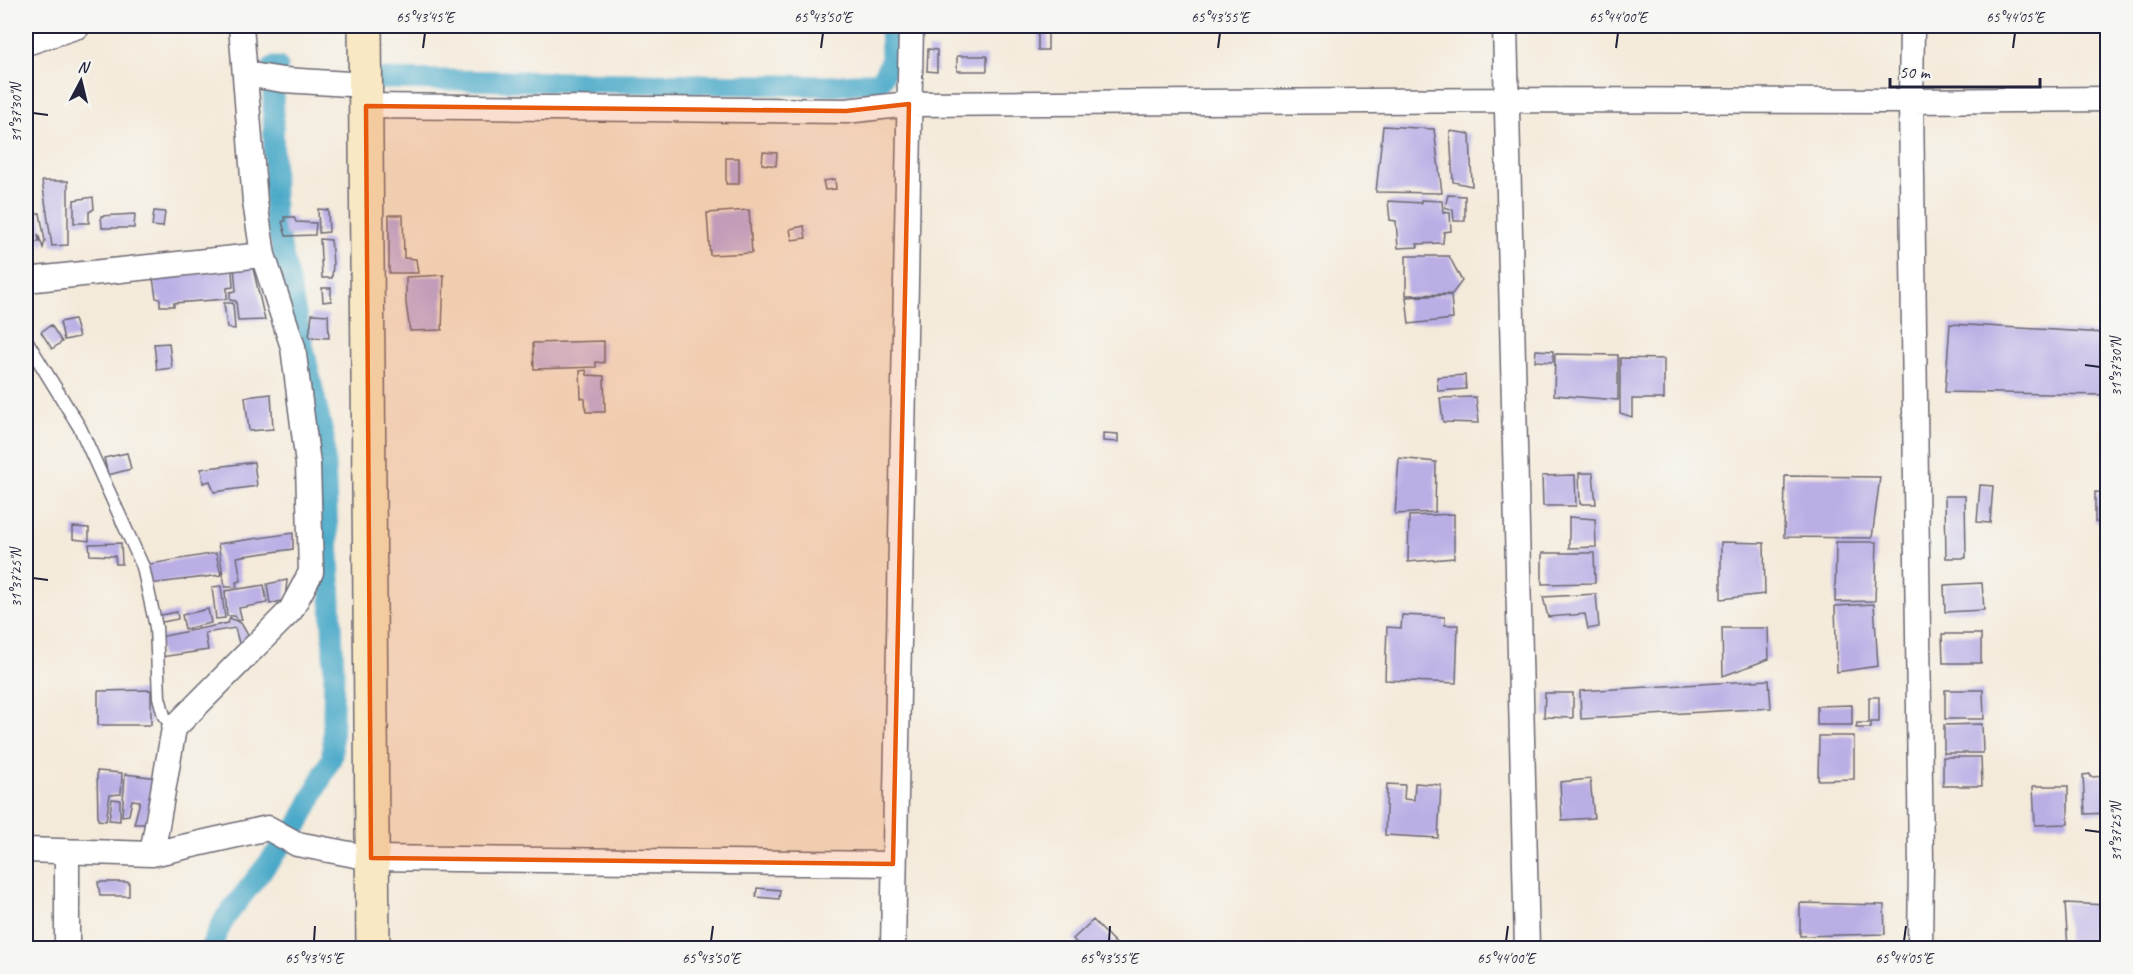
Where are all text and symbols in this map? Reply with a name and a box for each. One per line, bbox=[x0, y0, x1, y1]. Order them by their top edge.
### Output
text: 65°43'45"E bbox=[396, 8, 456, 27]
text: 65°43'50"E bbox=[794, 8, 854, 27]
text: 65°43'55"E bbox=[1191, 8, 1251, 27]
text: 65°44'00"E bbox=[1589, 8, 1649, 27]
text: 65°44'05"E bbox=[1986, 8, 2046, 27]
north arrow bbox=[51, 51, 111, 111]
scale bar bbox=[1890, 51, 2040, 89]
text: N bbox=[77, 57, 92, 78]
text: 50 m bbox=[1899, 61, 1932, 83]
text: 31°37'30"N bbox=[7, 80, 26, 143]
text: 31°37'30"N bbox=[2107, 334, 2126, 397]
text: 31°37'25"N bbox=[7, 545, 26, 608]
text: 31°37'25"N bbox=[2107, 799, 2126, 862]
text: 65°43'45"E bbox=[285, 949, 345, 968]
text: 65°43'50"E bbox=[682, 949, 742, 968]
text: 65°43'55"E bbox=[1080, 949, 1140, 968]
text: 65°44'00"E bbox=[1477, 949, 1537, 968]
text: 65°44'05"E bbox=[1875, 949, 1935, 968]

